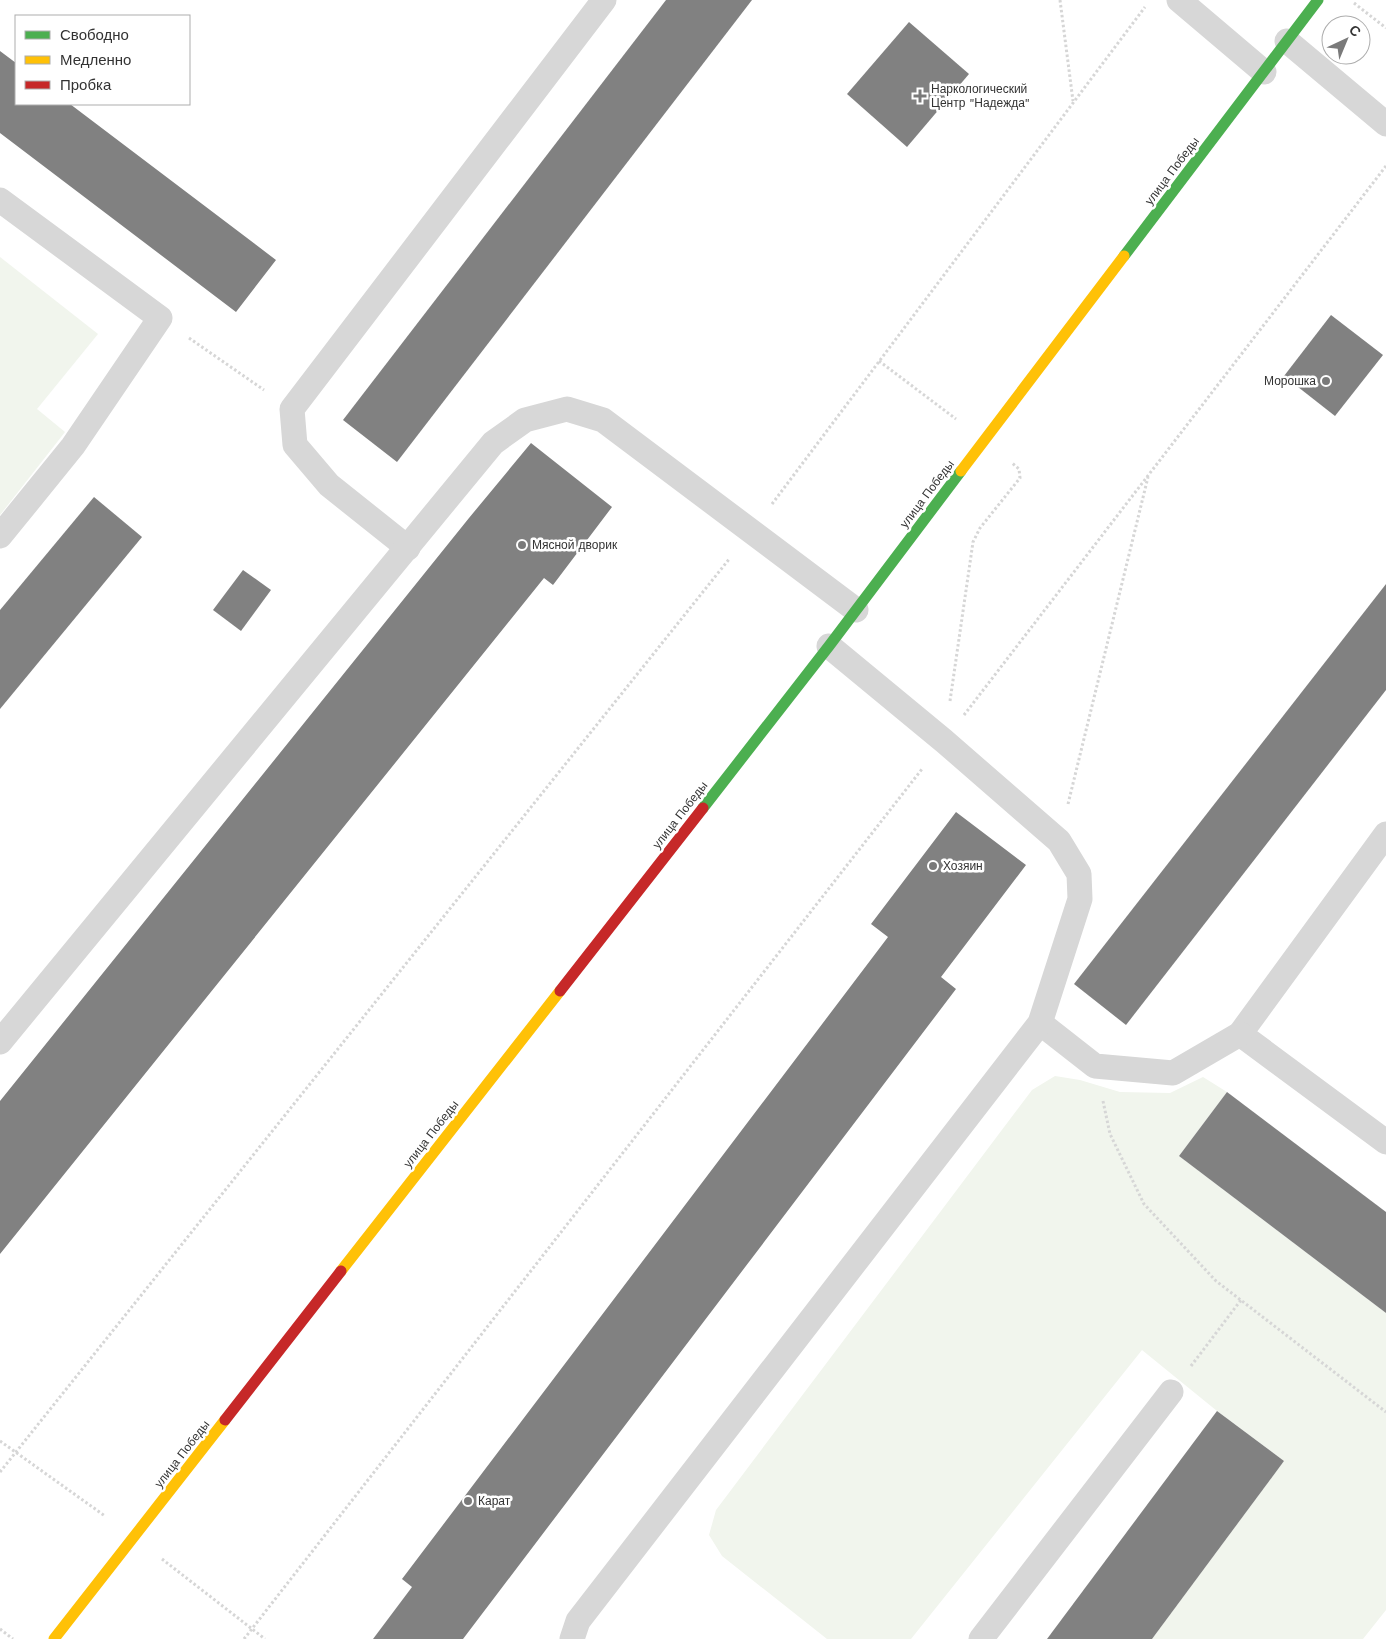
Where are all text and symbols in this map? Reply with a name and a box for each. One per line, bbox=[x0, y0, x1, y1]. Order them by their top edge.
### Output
legend bbox=[15, 15, 190, 105]
north arrow bbox=[1321, 15, 1371, 65]
text: С bbox=[1346, 21, 1364, 40]
text: Свободно bbox=[60, 26, 129, 44]
text: Медленно bbox=[60, 51, 131, 69]
text: Пробка bbox=[60, 76, 112, 94]
place label: Наркологический Центр "Надежда" bbox=[931, 82, 1030, 110]
marker: Наркологический Центр "Надежда" bbox=[913, 89, 927, 103]
street label: улица Победы bbox=[1142, 134, 1202, 208]
place label: Морошка bbox=[1264, 374, 1316, 388]
marker: Морошка bbox=[1320, 375, 1332, 387]
street label: улица Победы bbox=[897, 457, 957, 531]
place label: Мясной дворик bbox=[532, 538, 618, 552]
marker: Мясной дворик bbox=[516, 539, 528, 551]
street label: улица Победы bbox=[650, 779, 710, 851]
place label: Хозяин bbox=[943, 859, 983, 873]
marker: Хозяин bbox=[927, 860, 939, 872]
street label: улица Победы bbox=[401, 1098, 461, 1170]
street label: улица Победы bbox=[152, 1418, 212, 1490]
place label: Карат bbox=[478, 1494, 511, 1508]
marker: Карат bbox=[462, 1495, 474, 1507]

